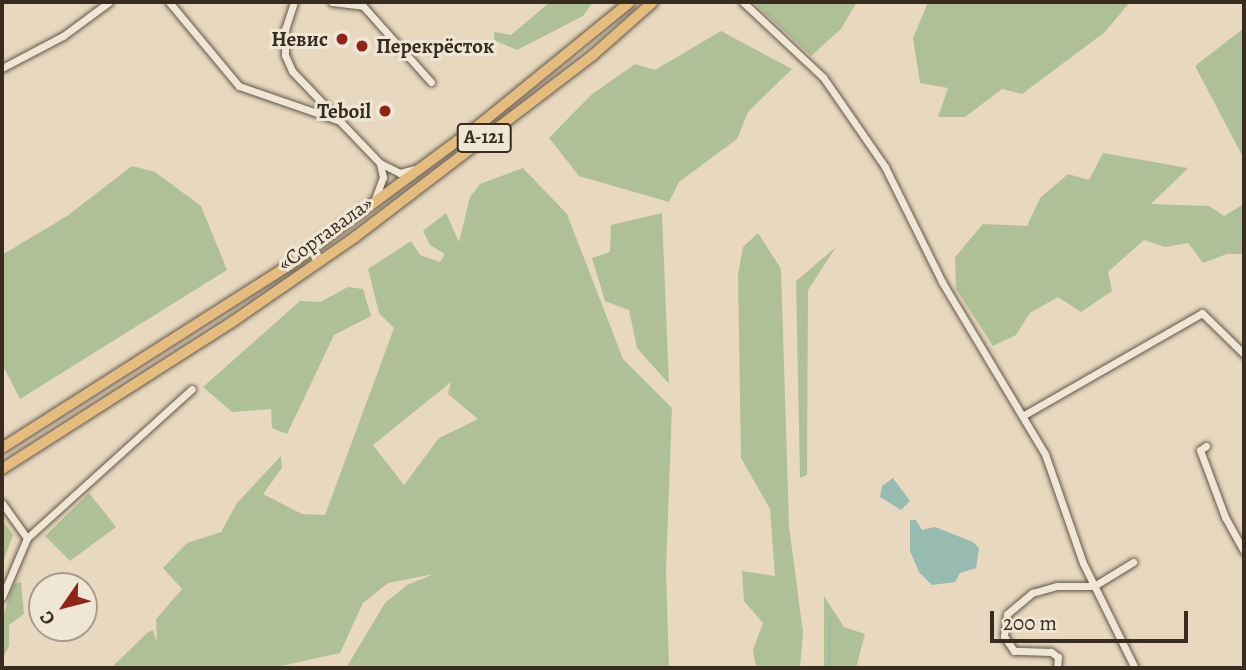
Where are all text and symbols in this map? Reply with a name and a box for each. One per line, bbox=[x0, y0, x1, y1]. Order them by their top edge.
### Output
place label: Невис bbox=[271, 26, 328, 52]
marker: Невис bbox=[334, 31, 350, 47]
place label: Перекрёсток bbox=[376, 33, 494, 59]
marker: Перекрёсток bbox=[354, 38, 370, 54]
place label: Teboil bbox=[317, 98, 371, 124]
marker: Teboil bbox=[377, 103, 393, 119]
road number: А-121 bbox=[456, 122, 512, 154]
street label: «Сортавала» bbox=[273, 190, 377, 276]
north arrow bbox=[28, 572, 98, 642]
scale bar bbox=[994, 596, 1192, 640]
text: С bbox=[33, 606, 61, 630]
text: 200 m bbox=[1003, 609, 1057, 637]

